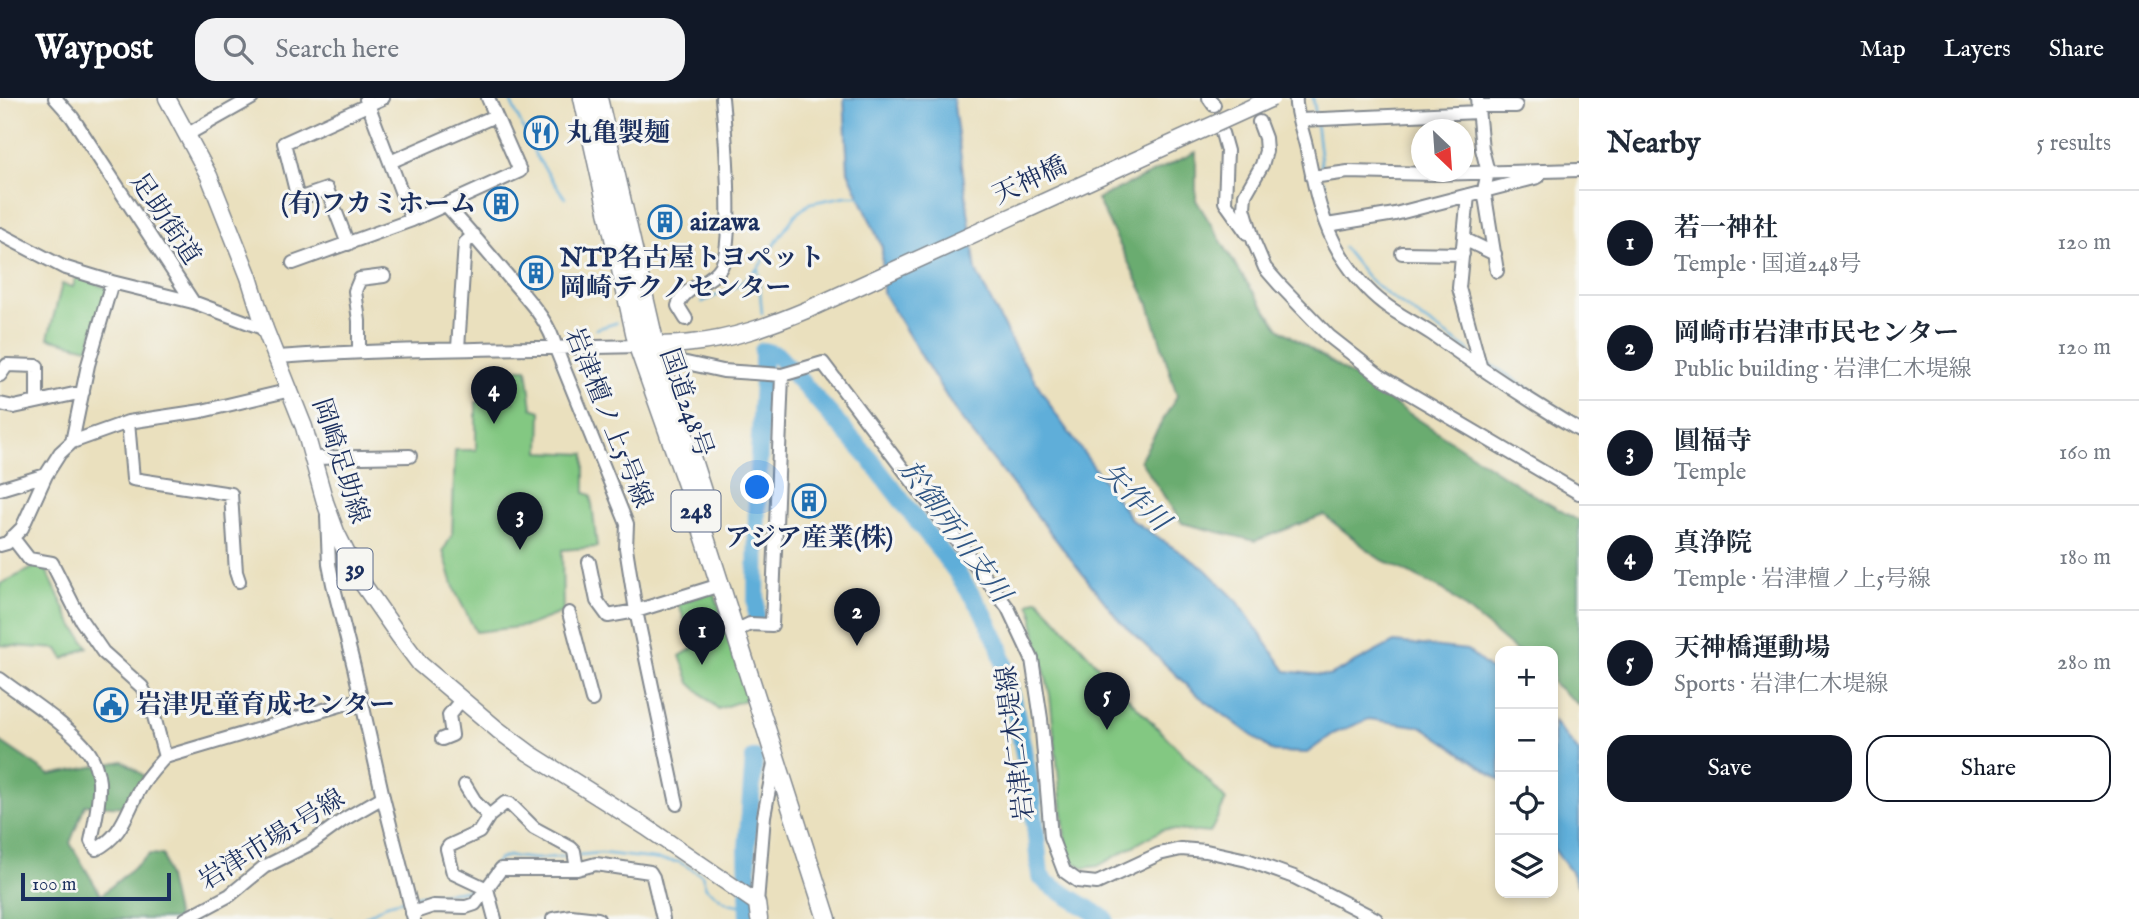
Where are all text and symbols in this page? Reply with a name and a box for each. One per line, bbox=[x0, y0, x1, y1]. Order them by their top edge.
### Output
search box bbox=[195, 18, 685, 81]
text: Waypost bbox=[35, 28, 153, 70]
icon: search bbox=[219, 30, 257, 68]
text: Search here bbox=[275, 33, 399, 66]
text: Map bbox=[1860, 34, 1906, 65]
text: Layers bbox=[1944, 34, 2011, 65]
text: Share bbox=[2049, 34, 2104, 65]
restaurant icon: 丸亀製麺 bbox=[522, 114, 560, 152]
place label: 丸亀製麺 bbox=[566, 117, 670, 150]
north arrow bbox=[1411, 119, 1474, 182]
text: Nearby bbox=[1607, 125, 1700, 163]
text: 5 results bbox=[2036, 129, 2111, 158]
street label: 天神橋 bbox=[988, 150, 1072, 212]
street label: 足助街道 bbox=[122, 167, 208, 271]
building icon: (有)フカミホーム bbox=[482, 185, 520, 223]
place label: (有)フカミホーム bbox=[281, 188, 476, 221]
building icon: aizawa bbox=[646, 203, 684, 241]
place label: aizawa bbox=[690, 206, 760, 239]
text: 若一神社 bbox=[1674, 212, 1778, 245]
text: 1 bbox=[1626, 228, 1634, 257]
text: 120 m bbox=[2058, 228, 2111, 257]
place label: NTP名古屋トヨペット 岡崎テクノセンター bbox=[559, 242, 824, 305]
text: Temple · 国道248号 bbox=[1674, 250, 1861, 279]
building icon: NTP名古屋トヨペット 岡崎テクノセンター bbox=[517, 254, 555, 292]
text: 岡崎市岩津市民センター bbox=[1674, 317, 1959, 350]
street label: 岩津檀ノ上5号線 bbox=[557, 323, 659, 513]
text: 2 bbox=[1625, 333, 1635, 362]
text: 120 m bbox=[2058, 333, 2111, 362]
street label: 国道248号 bbox=[652, 344, 720, 462]
text: Public building · 岩津仁木堤線 bbox=[1674, 355, 1971, 384]
pin: 4 bbox=[471, 366, 517, 424]
street label: 岡崎足助線 bbox=[304, 394, 376, 528]
text: 圓福寺 bbox=[1674, 425, 1752, 458]
text: 3 bbox=[1626, 438, 1634, 467]
text: 160 m bbox=[2059, 438, 2111, 467]
water label: 於御所川支川 bbox=[890, 454, 1019, 613]
water label: 矢作川 bbox=[1092, 456, 1179, 542]
text: Temple bbox=[1674, 458, 1746, 487]
your location bbox=[740, 470, 774, 504]
building icon: アジア産業(株) bbox=[790, 482, 828, 520]
road number: 248 bbox=[672, 490, 720, 532]
pin: 3 bbox=[497, 492, 543, 550]
place label: アジア産業(株) bbox=[725, 522, 893, 555]
text: 真浄院 bbox=[1674, 527, 1752, 560]
text: 4 bbox=[1624, 543, 1636, 572]
text: 180 m bbox=[2059, 543, 2111, 572]
road number: 39 bbox=[338, 548, 372, 590]
text: Temple · 岩津檀ノ上5号線 bbox=[1674, 565, 1931, 594]
pin: 2 bbox=[834, 588, 880, 646]
pin: 1 bbox=[679, 607, 725, 665]
text: 天神橋運動場 bbox=[1674, 632, 1830, 665]
map controls bbox=[1495, 646, 1558, 898]
button: + bbox=[1495, 646, 1558, 709]
text: 5 bbox=[1626, 648, 1634, 677]
text: 280 m bbox=[2057, 648, 2111, 677]
street label: 岩津仁木堤線 bbox=[990, 664, 1042, 822]
text: Sports · 岩津仁木堤線 bbox=[1674, 670, 1888, 699]
pin: 5 bbox=[1084, 672, 1130, 730]
public building icon: 岩津児童育成センター bbox=[92, 686, 130, 724]
place label: 岩津児童育成センター bbox=[136, 689, 395, 722]
button: − bbox=[1495, 709, 1558, 772]
button: Save bbox=[1607, 735, 1852, 802]
button: Share bbox=[1866, 735, 2111, 802]
button: locate bbox=[1495, 772, 1558, 835]
street label: 岩津市場1号線 bbox=[193, 782, 351, 898]
button: layers bbox=[1495, 835, 1558, 898]
scale bar bbox=[21, 870, 172, 902]
text: 100 m bbox=[32, 873, 76, 897]

